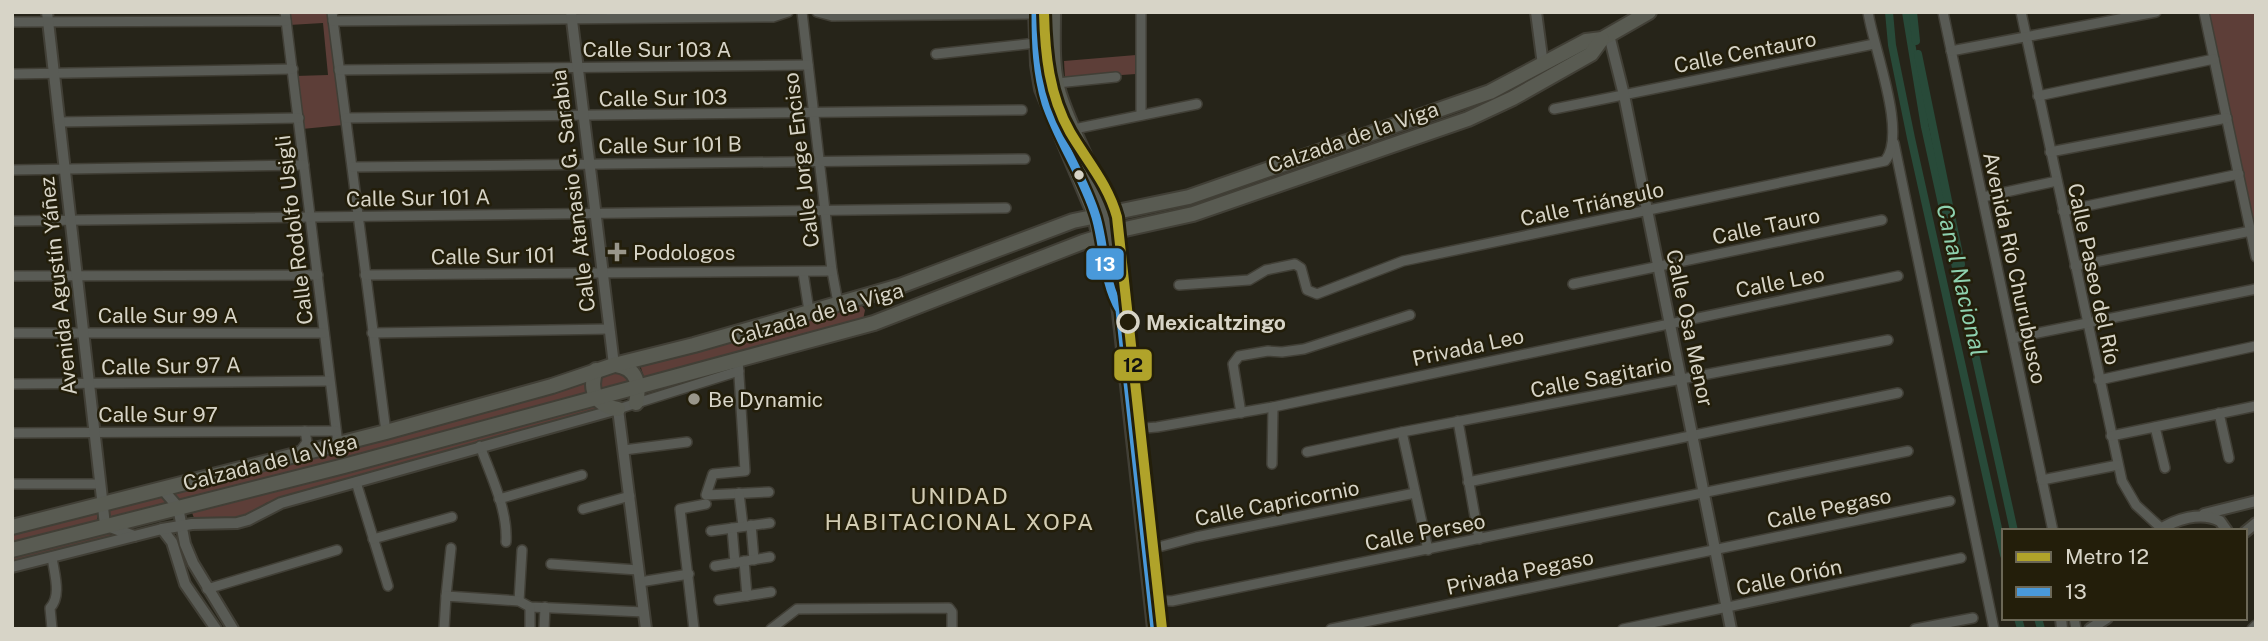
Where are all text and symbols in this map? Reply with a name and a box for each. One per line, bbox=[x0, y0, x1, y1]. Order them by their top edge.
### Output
street label: Calle Centauro bbox=[1672, 26, 1818, 78]
street label: Calle Sur 103 A bbox=[583, 37, 732, 62]
street label: Calle Atanasio G. Sarabia bbox=[546, 68, 600, 314]
street label: Calle Jorge Enciso bbox=[778, 71, 824, 249]
street label: Calle Sur 103 bbox=[598, 84, 728, 112]
street label: Calzada de la Viga bbox=[1264, 96, 1442, 178]
street label: Calle Sur 101 B bbox=[598, 131, 742, 159]
street label: Calle Rodolfo Usigli bbox=[270, 134, 318, 326]
street label: Avenida Río Churubusco bbox=[1978, 150, 2052, 386]
unlabelled marker bbox=[1072, 168, 1086, 182]
street label: Avenida Agustín Yáñez bbox=[34, 175, 82, 397]
street label: Calle Triángulo bbox=[1518, 177, 1666, 231]
street label: Calle Paseo del Río bbox=[2063, 181, 2125, 367]
street label: Calle Sur 101 A bbox=[346, 184, 490, 212]
water label: Canal Nacional bbox=[1931, 201, 1993, 359]
street label: Calle Tauro bbox=[1710, 202, 1822, 250]
place label: Podologos bbox=[633, 240, 735, 265]
street label: Calle Sur 101 bbox=[431, 242, 555, 270]
marker: Podologos bbox=[607, 242, 627, 262]
line badge: 13 bbox=[1085, 247, 1125, 281]
street label: Calle Osa Menor bbox=[1661, 247, 1719, 409]
text: 13 bbox=[1095, 253, 1115, 275]
street label: Calle Leo bbox=[1733, 261, 1827, 303]
street label: Calzada de la Viga bbox=[728, 277, 906, 351]
street label: Calle Sur 99 A bbox=[98, 303, 238, 328]
place label: Mexicaltzingo bbox=[1146, 310, 1286, 335]
marker: Mexicaltzingo bbox=[1117, 311, 1139, 333]
street label: Privada Leo bbox=[1410, 323, 1526, 371]
line badge: 12 bbox=[1113, 348, 1153, 382]
street label: Calle Sagitario bbox=[1528, 351, 1674, 403]
street label: Calle Sur 97 A bbox=[101, 352, 241, 380]
text: 12 bbox=[1123, 354, 1143, 376]
place label: Be Dynamic bbox=[708, 387, 823, 412]
marker: Be Dynamic bbox=[686, 391, 702, 407]
street label: Calle Sur 97 bbox=[98, 402, 218, 427]
street label: Calzada de la Viga bbox=[180, 428, 360, 496]
street label: Calle Capricornio bbox=[1193, 475, 1361, 531]
district label: UNIDAD HABITACIONAL XOPA bbox=[825, 482, 1095, 535]
street label: Calle Pegaso bbox=[1765, 483, 1893, 533]
street label: Calle Perseo bbox=[1363, 508, 1487, 556]
legend bbox=[2002, 529, 2247, 620]
street label: Privada Pegaso bbox=[1444, 544, 1596, 600]
text: Metro 12 bbox=[2065, 544, 2149, 569]
street label: Calle Orión bbox=[1734, 554, 1844, 600]
text: 13 bbox=[2065, 579, 2087, 604]

